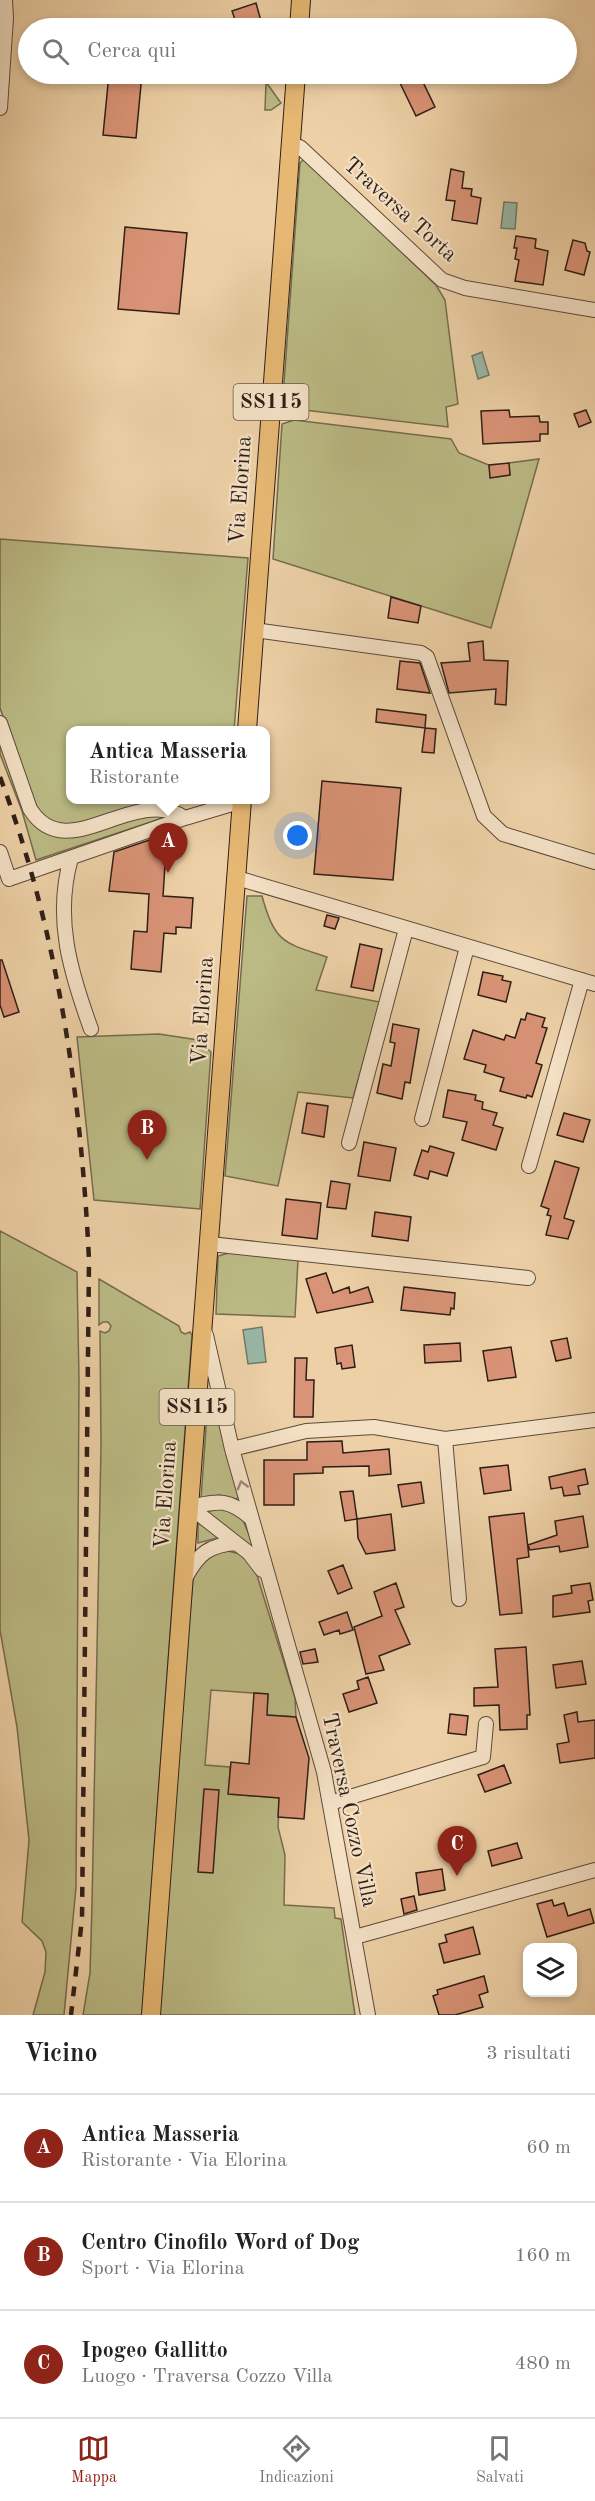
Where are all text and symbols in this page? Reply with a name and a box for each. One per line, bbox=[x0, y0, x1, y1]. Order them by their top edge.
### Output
search box bbox=[18, 18, 577, 84]
icon: search bbox=[39, 35, 72, 68]
text: Cerca qui bbox=[87, 40, 176, 62]
street label: Traversa Torta bbox=[339, 154, 461, 266]
road number: SS115 bbox=[234, 384, 308, 420]
street label: Via Elorina bbox=[226, 435, 256, 545]
popup bbox=[66, 726, 270, 804]
text: Antica Masseria bbox=[89, 741, 247, 763]
text: Ristorante bbox=[89, 768, 179, 788]
your location bbox=[283, 821, 312, 850]
pin: A bbox=[148, 824, 188, 873]
street label: Via Elorina bbox=[188, 956, 218, 1066]
pin: B bbox=[128, 1110, 166, 1160]
road number: SS115 bbox=[160, 1389, 234, 1425]
street label: Via Elorina bbox=[151, 1440, 181, 1550]
one-way arrow bbox=[237, 1481, 249, 1491]
street label: Traversa Cozzo Villa bbox=[318, 1711, 380, 1909]
pin: C bbox=[438, 1826, 476, 1876]
map controls bbox=[523, 1943, 577, 1997]
button: layers bbox=[523, 1943, 577, 1997]
text: Vicino bbox=[24, 2041, 98, 2067]
text: 3 risultati bbox=[486, 2044, 571, 2064]
text: Antica Masseria bbox=[81, 2124, 239, 2146]
text: A bbox=[36, 2138, 51, 2158]
text: 60 m bbox=[526, 2138, 571, 2158]
text: Ristorante · Via Elorina bbox=[81, 2151, 287, 2171]
text: Centro Cinofilo Word of Dog bbox=[81, 2232, 359, 2254]
text: B bbox=[36, 2246, 51, 2266]
text: 160 m bbox=[515, 2246, 571, 2266]
text: Sport · Via Elorina bbox=[81, 2259, 245, 2279]
text: Ipogeo Gallitto bbox=[81, 2340, 228, 2362]
text: C bbox=[37, 2354, 50, 2374]
text: 480 m bbox=[515, 2354, 571, 2374]
text: Luogo · Traversa Cozzo Villa bbox=[81, 2367, 333, 2387]
tab: Mappa bbox=[71, 2432, 117, 2488]
tab: Indicazioni bbox=[259, 2432, 334, 2488]
tab: Salvati bbox=[476, 2432, 524, 2488]

